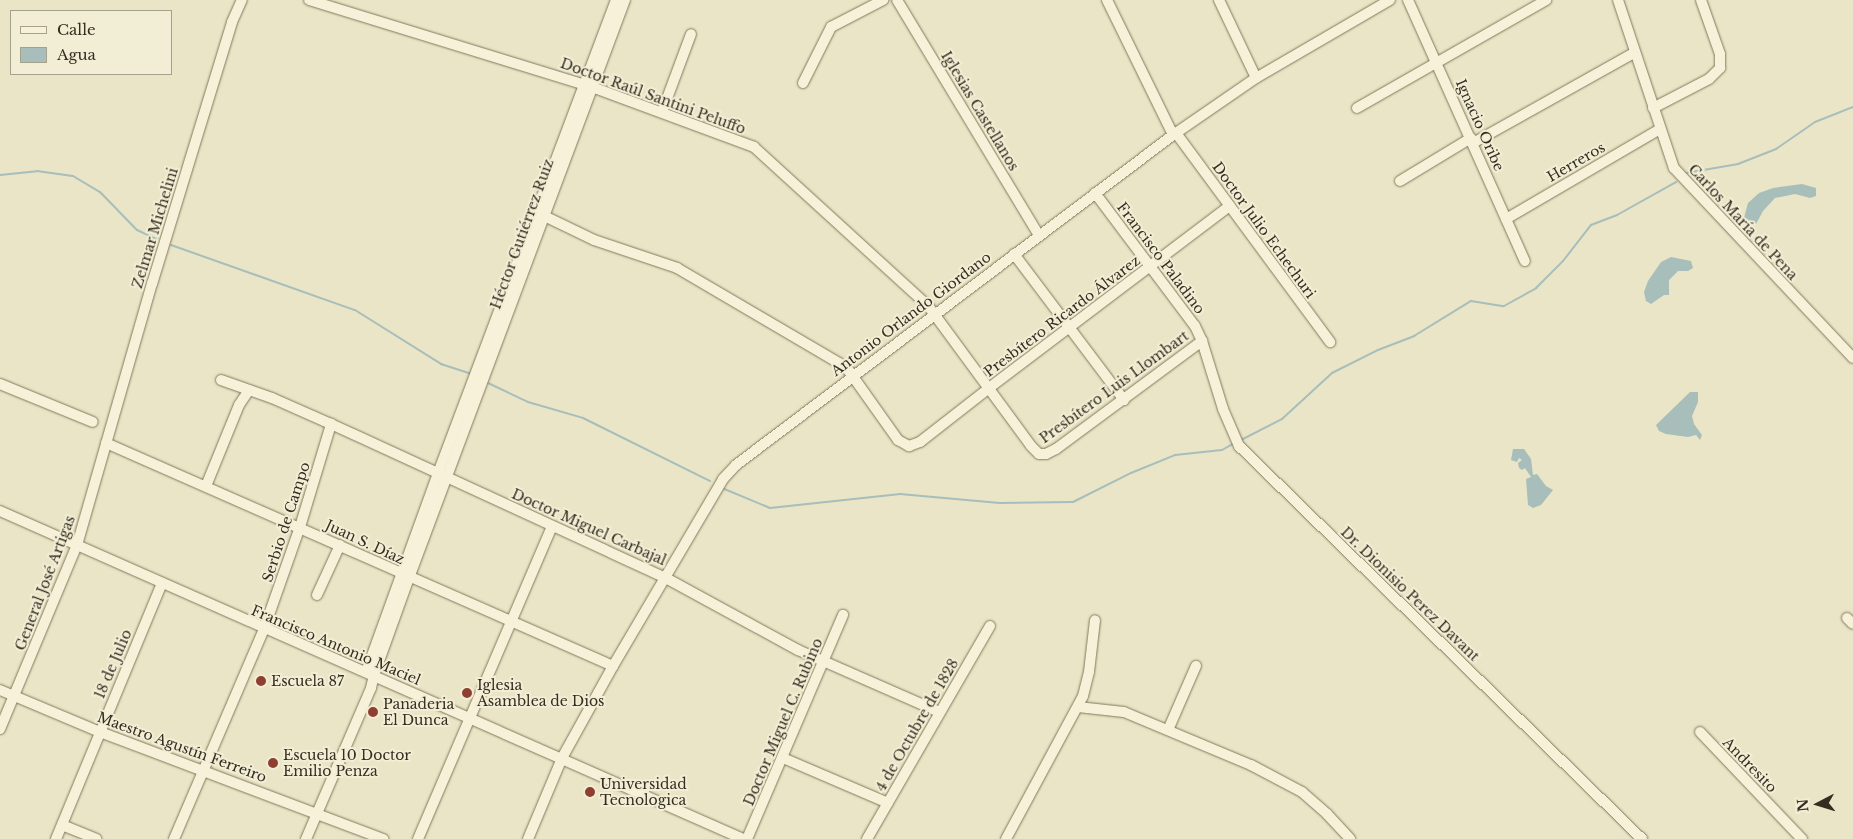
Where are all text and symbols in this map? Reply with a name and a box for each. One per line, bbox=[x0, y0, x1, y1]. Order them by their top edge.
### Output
legend bbox=[10, 10, 172, 75]
text: Calle bbox=[57, 20, 96, 39]
text: Agua bbox=[57, 45, 96, 64]
street label: Iglesias Castellanos bbox=[938, 48, 1022, 174]
street label: Doctor Raúl Santini Peluffo bbox=[558, 55, 748, 137]
street label: Ignacio Oribe bbox=[1452, 77, 1508, 173]
street label: Herreros bbox=[1544, 139, 1608, 185]
street label: Héctor Gutiérrez Ruiz bbox=[487, 156, 557, 312]
street label: Doctor Julio Echechuri bbox=[1209, 158, 1319, 302]
street label: Carlos María de Pena bbox=[1685, 161, 1801, 283]
street label: Zelmar Michelini bbox=[129, 165, 181, 291]
street label: Francisco Paladino bbox=[1114, 199, 1208, 317]
street label: Antonio Orlando Giordano bbox=[828, 248, 994, 380]
street label: Presbítero Ricardo Álvarez bbox=[980, 252, 1144, 380]
street label: Presbítero Luis Llombart bbox=[1036, 327, 1192, 447]
street label: Serbio de Campo bbox=[259, 460, 313, 584]
street label: Doctor Miguel Carbajal bbox=[509, 485, 669, 569]
street label: General José Artigas bbox=[11, 513, 79, 653]
street label: Juan S. Díaz bbox=[323, 516, 407, 568]
street label: Dr. Dionisio Perez Davant bbox=[1337, 523, 1483, 665]
street label: Francisco Antonio Maciel bbox=[248, 602, 424, 688]
street label: 18 de Julio bbox=[91, 627, 135, 701]
street label: Doctor Miguel C. Rubino bbox=[740, 636, 826, 808]
street label: 4 de Octubre de 1828 bbox=[872, 656, 962, 794]
place label: Escuela 87 bbox=[271, 673, 344, 689]
marker: Escuela 87 bbox=[255, 675, 267, 687]
place label: Iglesia Asamblea de Dios bbox=[477, 677, 605, 710]
marker: Iglesia Asamblea de Dios bbox=[461, 687, 473, 699]
place label: Panaderia El Dunca bbox=[383, 696, 454, 729]
marker: Panaderia El Dunca bbox=[367, 706, 379, 718]
street label: Maestro Agustín Ferreiro bbox=[95, 708, 269, 786]
street label: Andresito bbox=[1720, 734, 1780, 796]
place label: Escuela 10 Doctor Emilio Penza bbox=[283, 747, 411, 780]
marker: Escuela 10 Doctor Emilio Penza bbox=[267, 757, 279, 769]
place label: Universidad Tecnologica bbox=[600, 776, 687, 809]
north arrow bbox=[1793, 779, 1843, 829]
marker: Universidad Tecnologica bbox=[584, 786, 596, 798]
text: N bbox=[1794, 798, 1813, 813]

